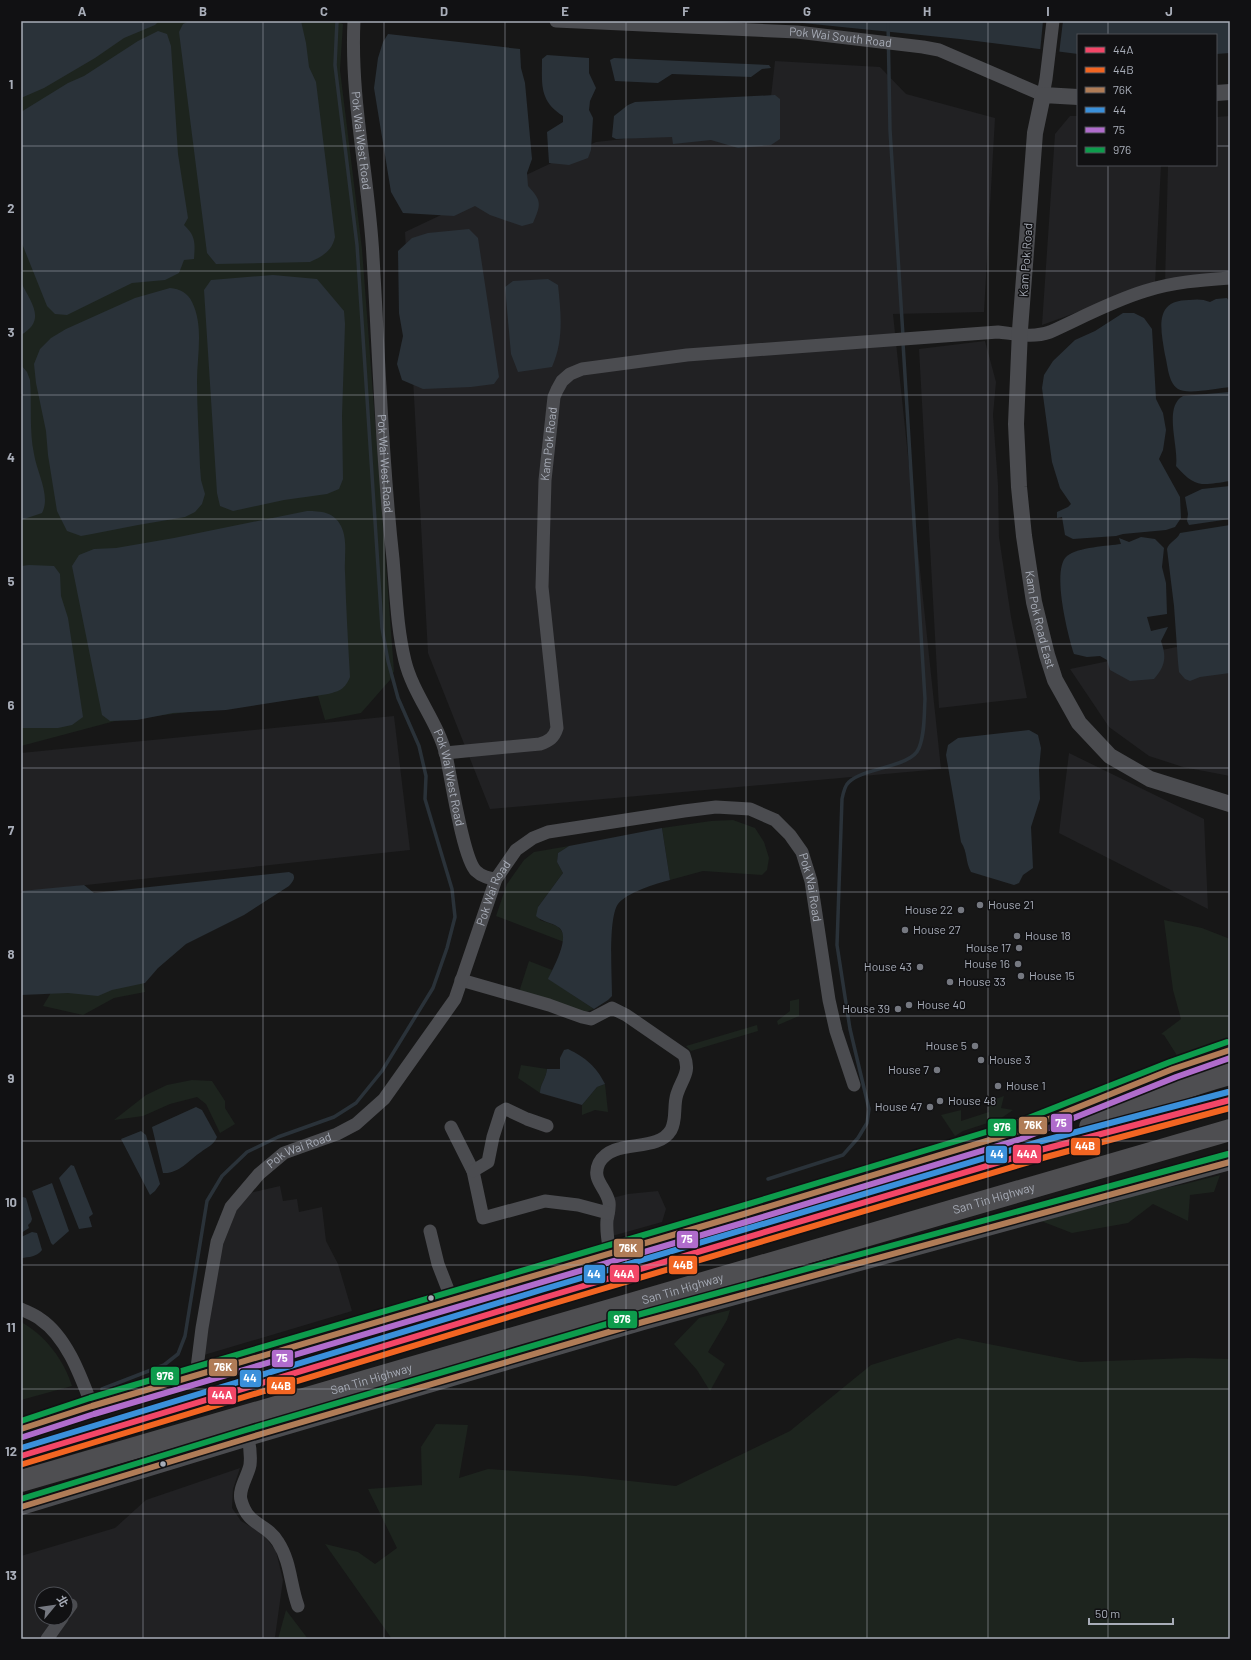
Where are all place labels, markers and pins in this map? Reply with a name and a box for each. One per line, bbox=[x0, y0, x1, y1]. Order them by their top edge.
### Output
place label: House 21 bbox=[988, 897, 1034, 911]
marker: House 21 bbox=[975, 900, 985, 910]
place label: House 22 bbox=[905, 902, 953, 916]
marker: House 22 bbox=[956, 905, 966, 915]
place label: House 27 bbox=[913, 922, 961, 936]
marker: House 27 bbox=[900, 925, 910, 935]
place label: House 18 bbox=[1025, 928, 1071, 942]
marker: House 18 bbox=[1012, 931, 1022, 941]
place label: House 17 bbox=[966, 940, 1011, 954]
marker: House 17 bbox=[1014, 943, 1024, 953]
place label: House 16 bbox=[964, 956, 1010, 970]
place label: House 43 bbox=[864, 959, 912, 973]
marker: House 16 bbox=[1013, 959, 1023, 969]
marker: House 43 bbox=[915, 962, 925, 972]
place label: House 15 bbox=[1029, 968, 1075, 982]
marker: House 15 bbox=[1016, 971, 1026, 981]
place label: House 33 bbox=[958, 974, 1006, 988]
marker: House 33 bbox=[945, 977, 955, 987]
place label: House 40 bbox=[917, 997, 966, 1011]
marker: House 40 bbox=[904, 1000, 914, 1010]
place label: House 39 bbox=[842, 1001, 890, 1015]
marker: House 39 bbox=[893, 1004, 903, 1014]
place label: House 5 bbox=[925, 1038, 967, 1052]
marker: House 5 bbox=[970, 1041, 980, 1051]
place label: House 3 bbox=[989, 1052, 1031, 1066]
marker: House 3 bbox=[976, 1055, 986, 1065]
place label: House 7 bbox=[888, 1062, 929, 1076]
marker: House 7 bbox=[932, 1065, 942, 1075]
place label: House 1 bbox=[1006, 1078, 1046, 1092]
marker: House 1 bbox=[993, 1081, 1003, 1091]
place label: House 48 bbox=[948, 1093, 996, 1107]
marker: House 48 bbox=[935, 1096, 945, 1106]
place label: House 47 bbox=[875, 1099, 922, 1113]
marker: House 47 bbox=[925, 1102, 935, 1112]
unlabelled marker bbox=[426, 1293, 436, 1303]
unlabelled marker bbox=[158, 1459, 168, 1469]

